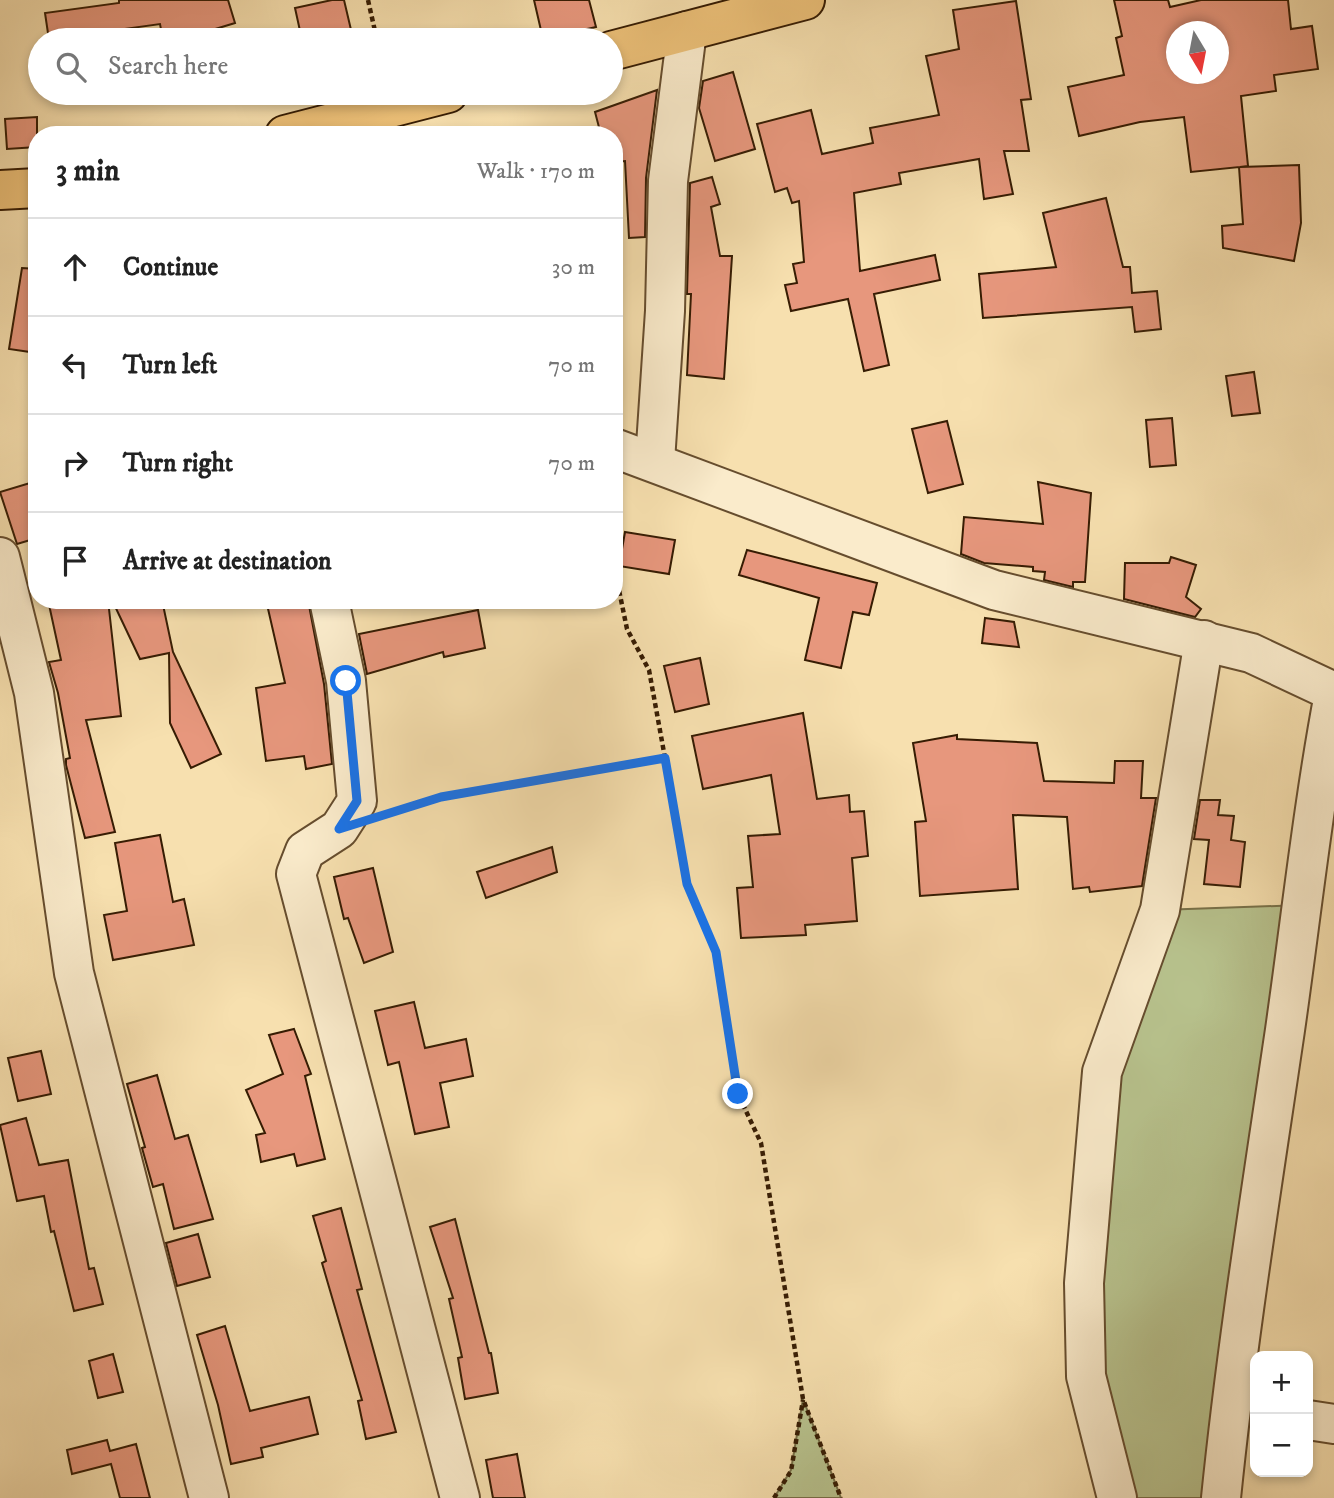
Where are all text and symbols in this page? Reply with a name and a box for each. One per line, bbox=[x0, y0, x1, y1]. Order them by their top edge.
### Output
north arrow bbox=[1166, 21, 1229, 84]
search box bbox=[28, 28, 623, 105]
icon: search bbox=[52, 48, 90, 86]
text: Search here bbox=[108, 50, 228, 83]
text: 3 min bbox=[56, 153, 120, 190]
text: Walk · 170 m bbox=[477, 157, 595, 186]
icon: ahead bbox=[56, 248, 94, 286]
text: Continue bbox=[123, 251, 218, 284]
text: 30 m bbox=[552, 253, 595, 282]
icon: left bbox=[56, 346, 94, 384]
text: Turn left bbox=[123, 349, 217, 382]
text: 70 m bbox=[548, 351, 595, 380]
icon: right bbox=[56, 444, 94, 482]
text: Turn right bbox=[123, 447, 233, 480]
text: 70 m bbox=[548, 449, 595, 478]
icon: arrive bbox=[56, 542, 94, 580]
text: Arrive at destination bbox=[123, 545, 332, 578]
route start bbox=[330, 665, 361, 696]
route end bbox=[722, 1078, 753, 1109]
map controls bbox=[1250, 1351, 1313, 1477]
button: + bbox=[1250, 1351, 1313, 1414]
button: − bbox=[1250, 1414, 1313, 1477]

